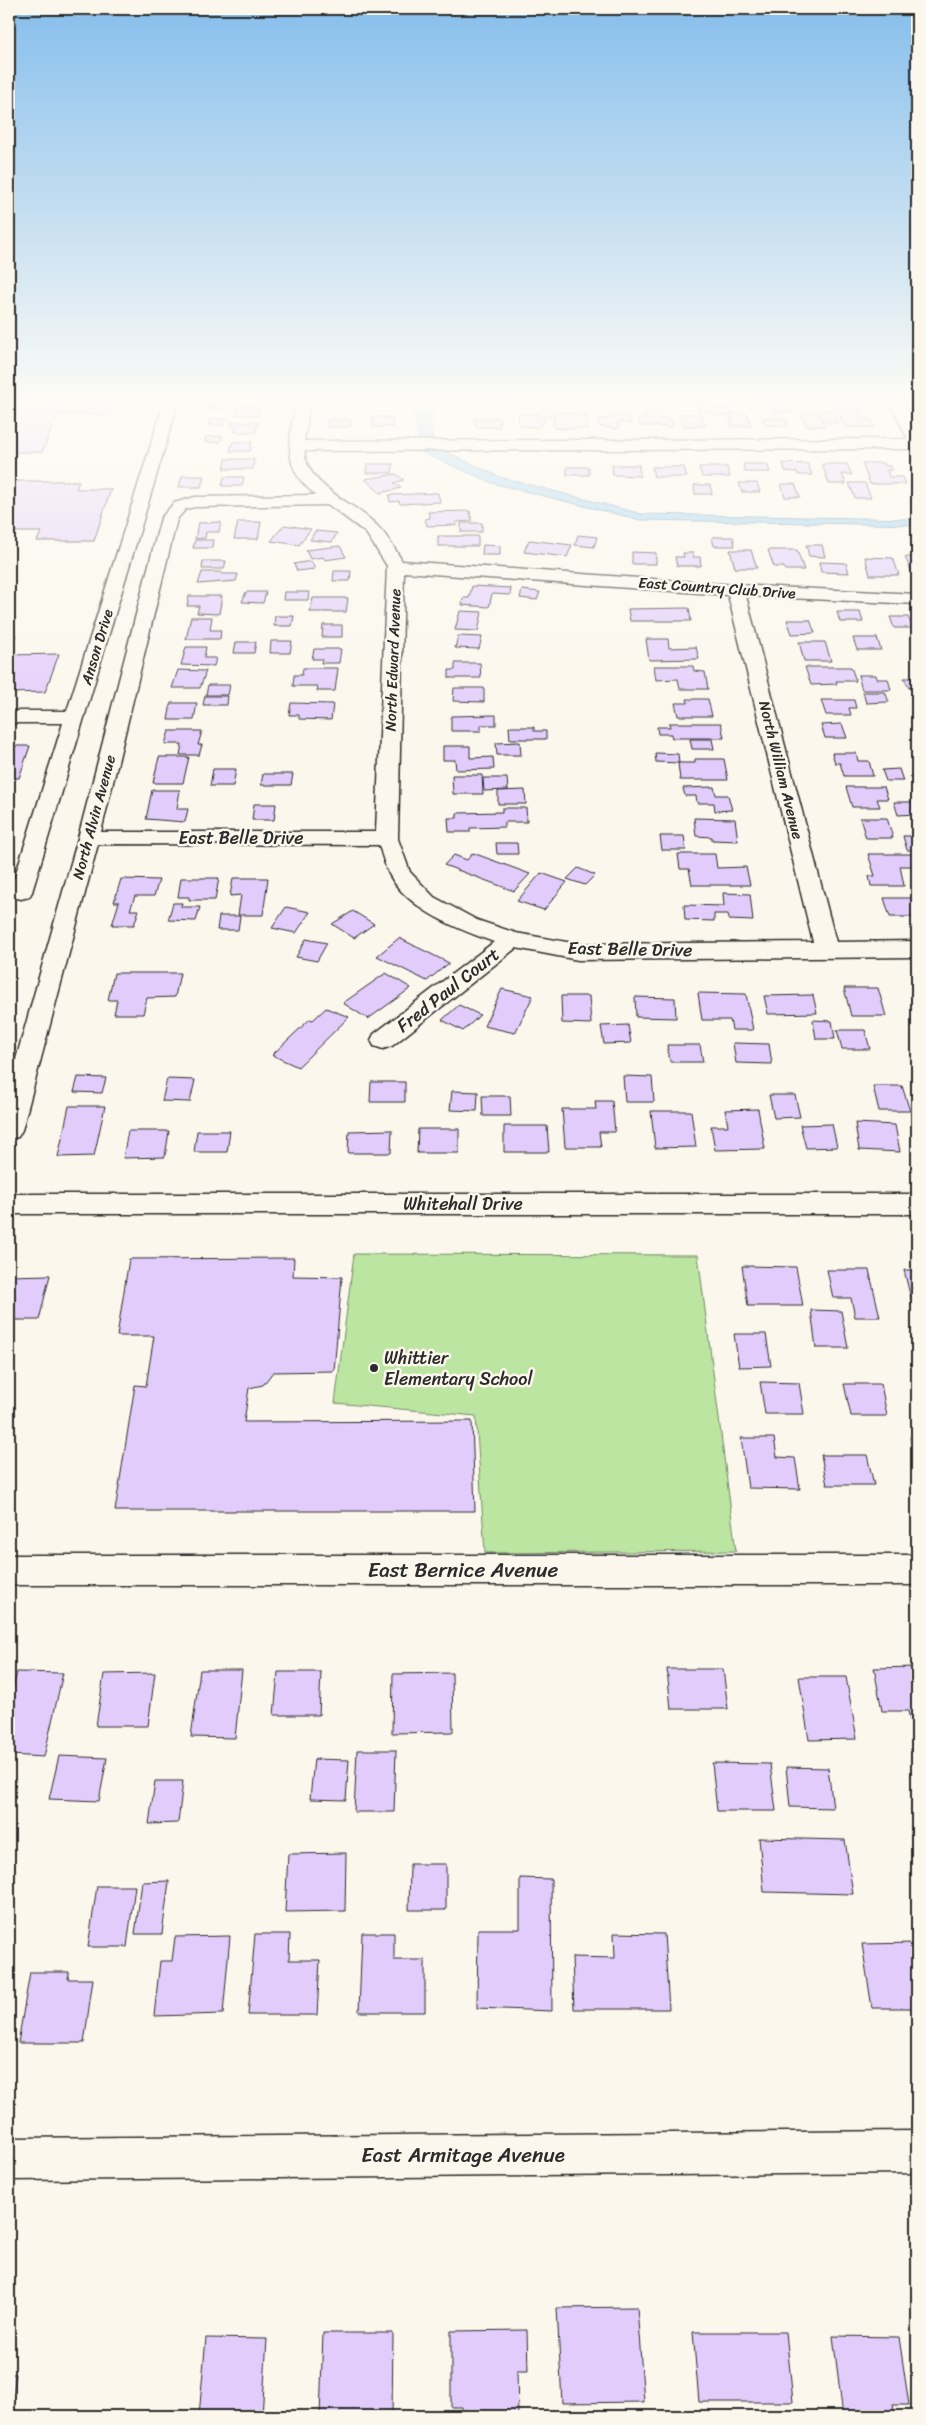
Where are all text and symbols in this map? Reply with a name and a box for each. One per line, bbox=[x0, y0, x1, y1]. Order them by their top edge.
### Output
street label: East Country Club Drive bbox=[637, 570, 797, 606]
street label: North Edward Avenue bbox=[378, 588, 408, 732]
street label: Anson Drive bbox=[73, 606, 121, 689]
street label: North William Avenue bbox=[751, 698, 811, 842]
street label: North Alvin Avenue bbox=[65, 752, 123, 882]
street label: East Belle Drive bbox=[179, 822, 303, 854]
street label: East Belle Drive bbox=[567, 932, 693, 966]
street label: Fred Paul Court bbox=[389, 939, 507, 1041]
street label: Whitehall Drive bbox=[403, 1188, 523, 1220]
place label: Whittier Elementary School bbox=[384, 1342, 533, 1395]
marker: Whittier Elementary School bbox=[368, 1362, 380, 1374]
street label: East Bernice Avenue bbox=[368, 1551, 559, 1589]
street label: East Armitage Avenue bbox=[361, 2136, 565, 2174]

